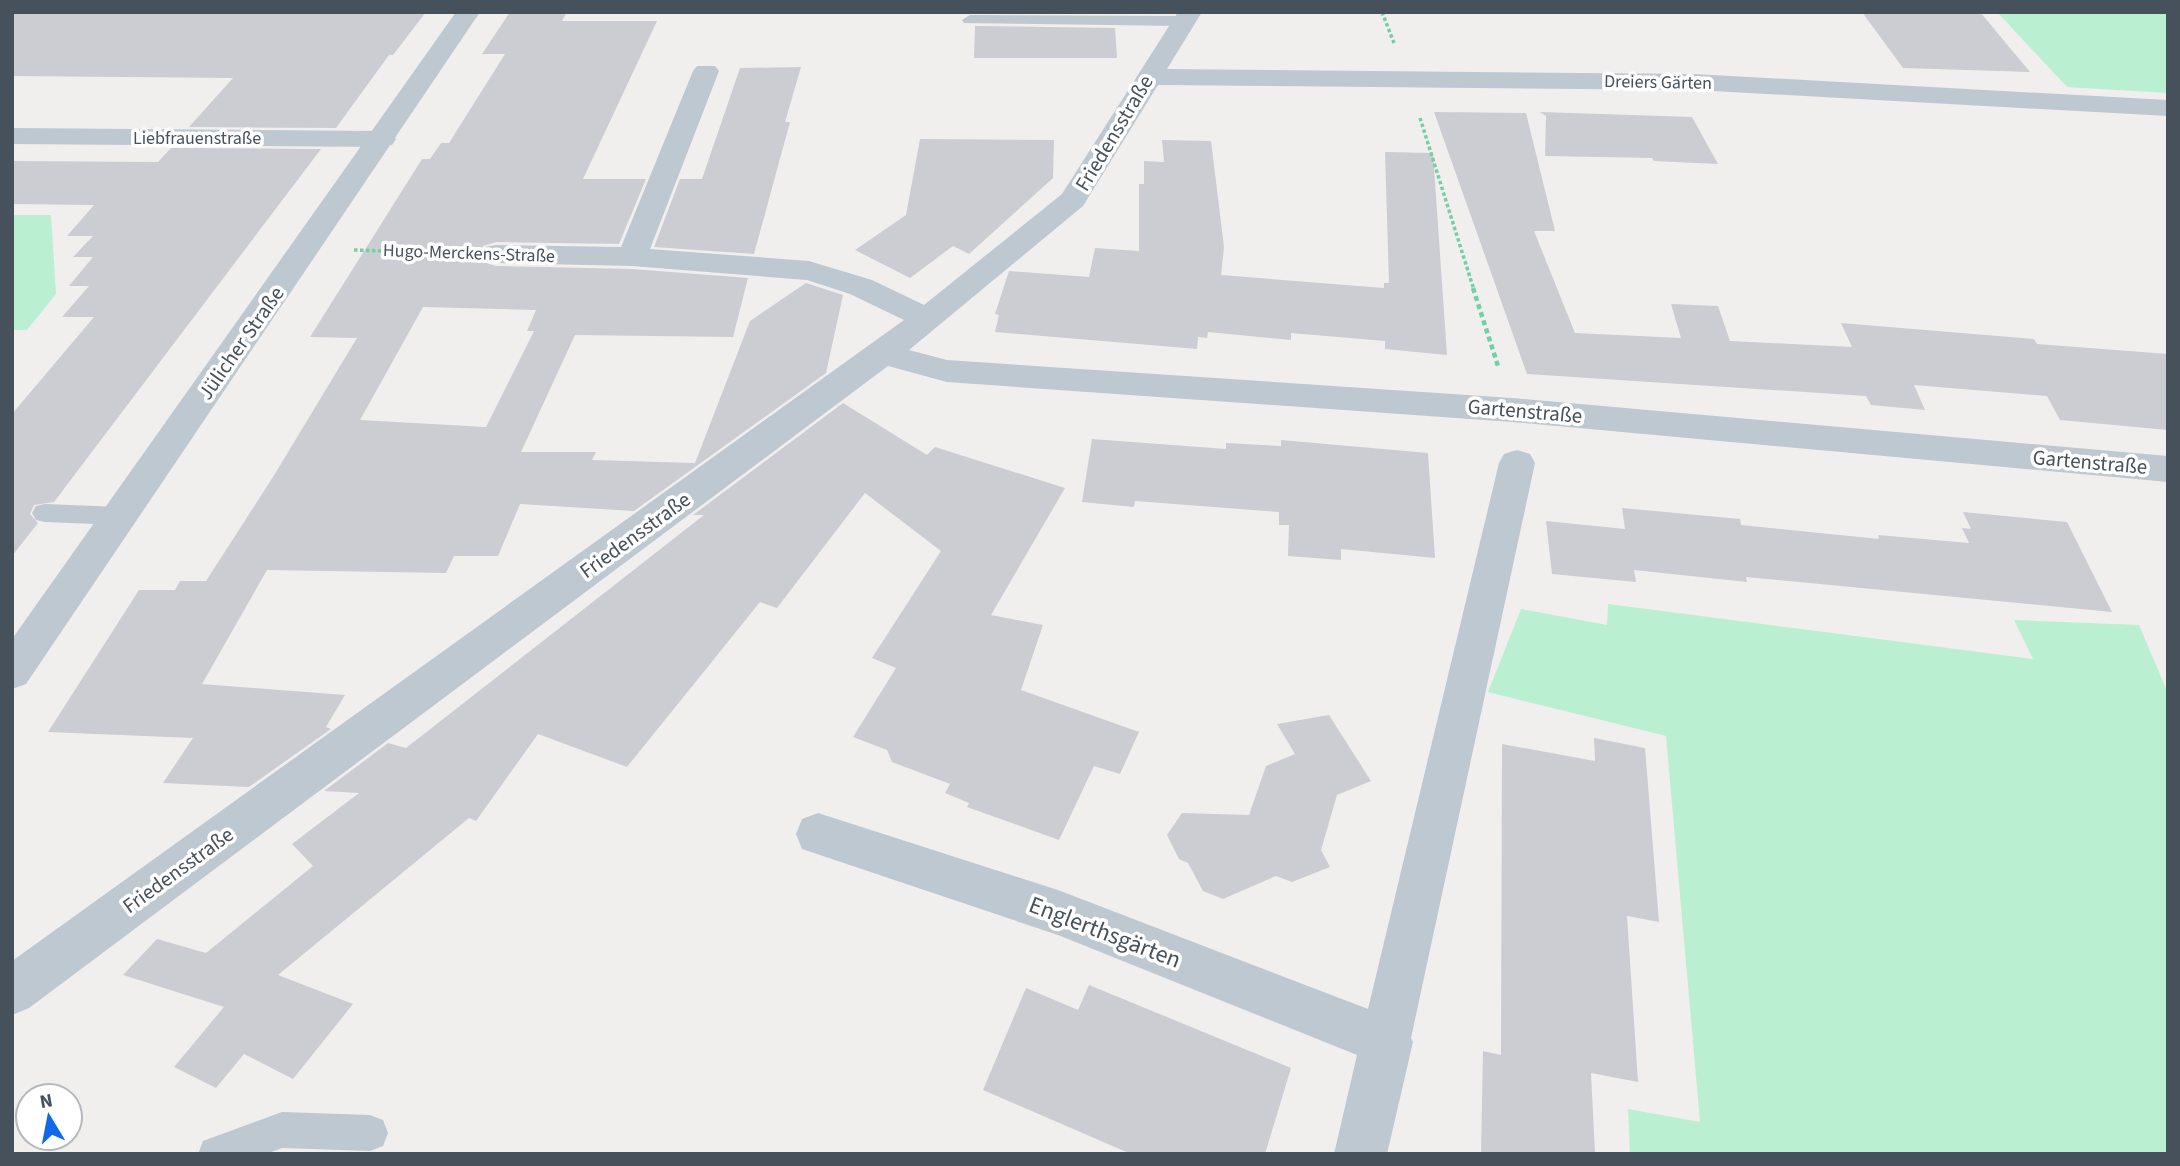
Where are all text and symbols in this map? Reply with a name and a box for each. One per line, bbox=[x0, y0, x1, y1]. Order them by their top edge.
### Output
street label: Friedensstraße bbox=[1068, 69, 1160, 197]
street label: Dreiers Gärten bbox=[1604, 69, 1712, 96]
street label: Liebfrauenstraße bbox=[133, 126, 261, 151]
street label: Hugo-Merckens-Straße bbox=[383, 238, 555, 269]
street label: Jülicher Straße bbox=[191, 280, 291, 406]
street label: Gartenstraße bbox=[1466, 391, 1584, 431]
street label: Gartenstraße bbox=[2031, 442, 2149, 482]
street label: Friedensstraße bbox=[573, 484, 697, 586]
street label: Friedensstraße bbox=[116, 819, 240, 921]
street label: Englerthsgärten bbox=[1024, 887, 1186, 978]
north arrow bbox=[14, 1082, 84, 1152]
text: N bbox=[38, 1087, 55, 1116]

